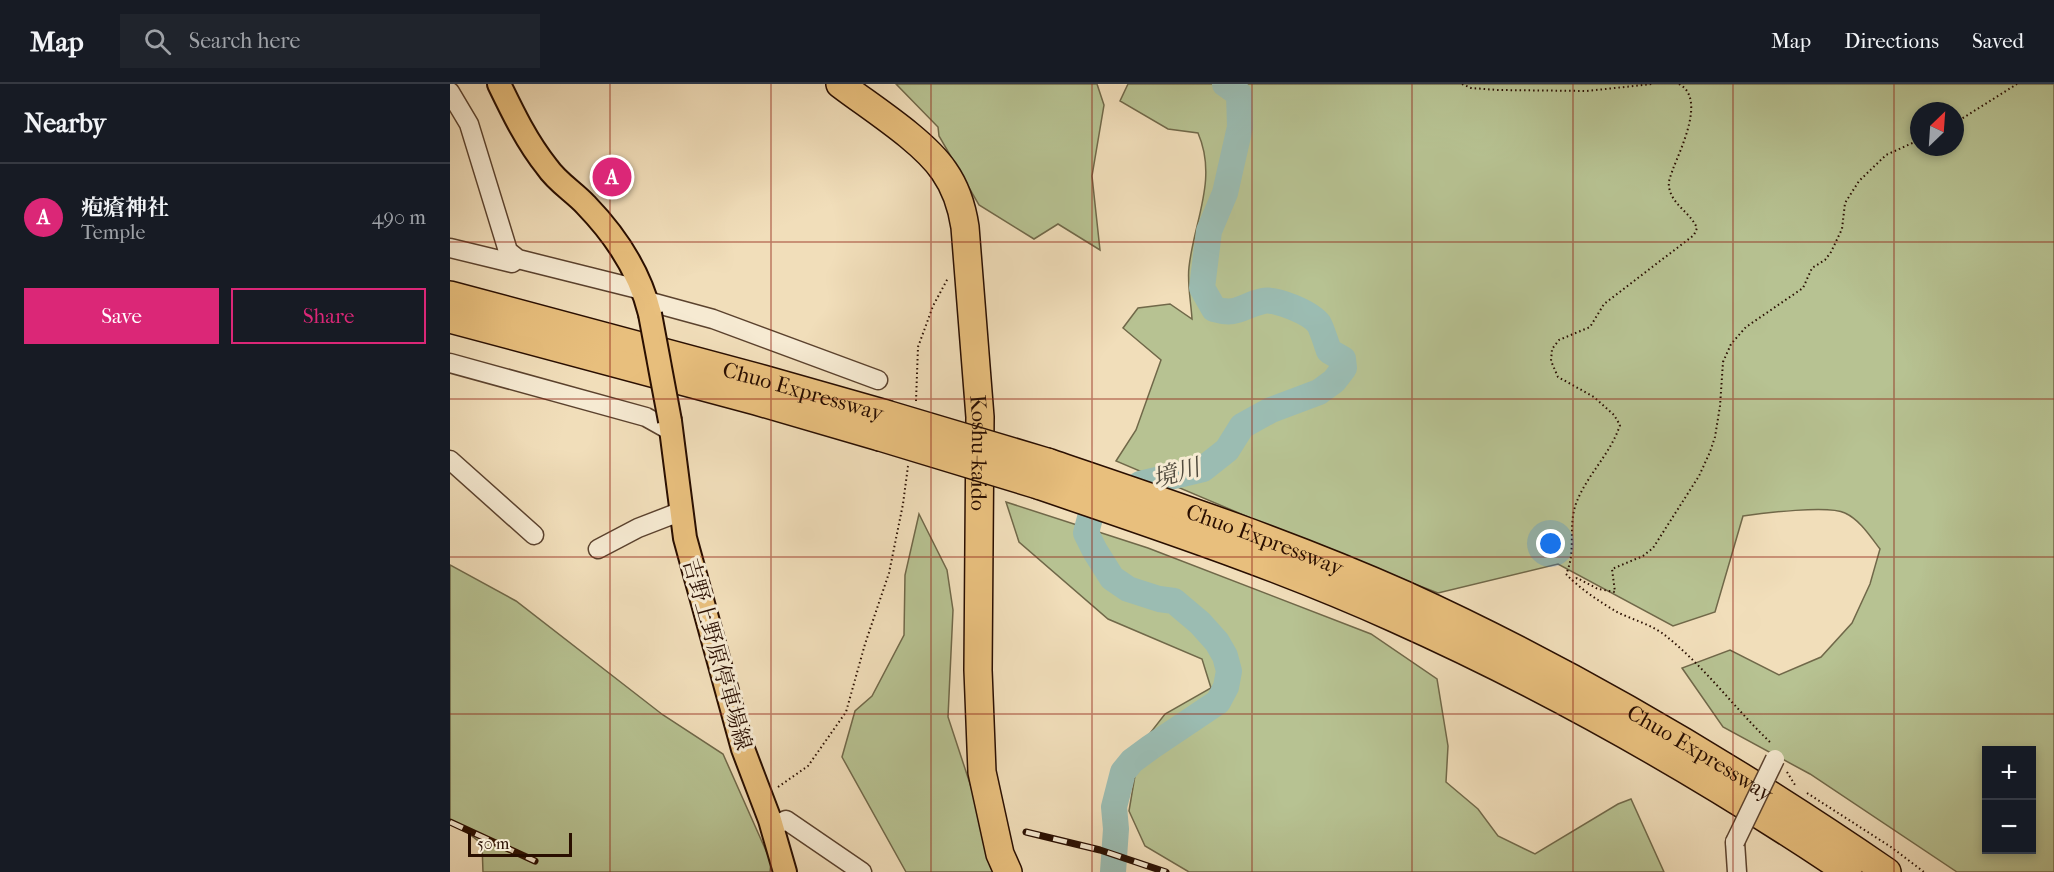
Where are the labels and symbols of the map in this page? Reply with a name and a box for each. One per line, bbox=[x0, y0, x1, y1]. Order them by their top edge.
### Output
north arrow bbox=[1910, 102, 1964, 156]
pin: A bbox=[592, 154, 632, 200]
street label: Chuo Expressway bbox=[720, 357, 888, 427]
street label: Koshu-kaido bbox=[964, 394, 992, 511]
water label: 境川 bbox=[1149, 452, 1206, 493]
street label: Chuo Expressway bbox=[1182, 499, 1348, 582]
your location bbox=[1536, 529, 1565, 558]
street label: 吉野上野原停車場線 bbox=[677, 556, 757, 753]
street label: Chuo Expressway bbox=[1622, 699, 1779, 808]
scale bar bbox=[468, 830, 572, 858]

